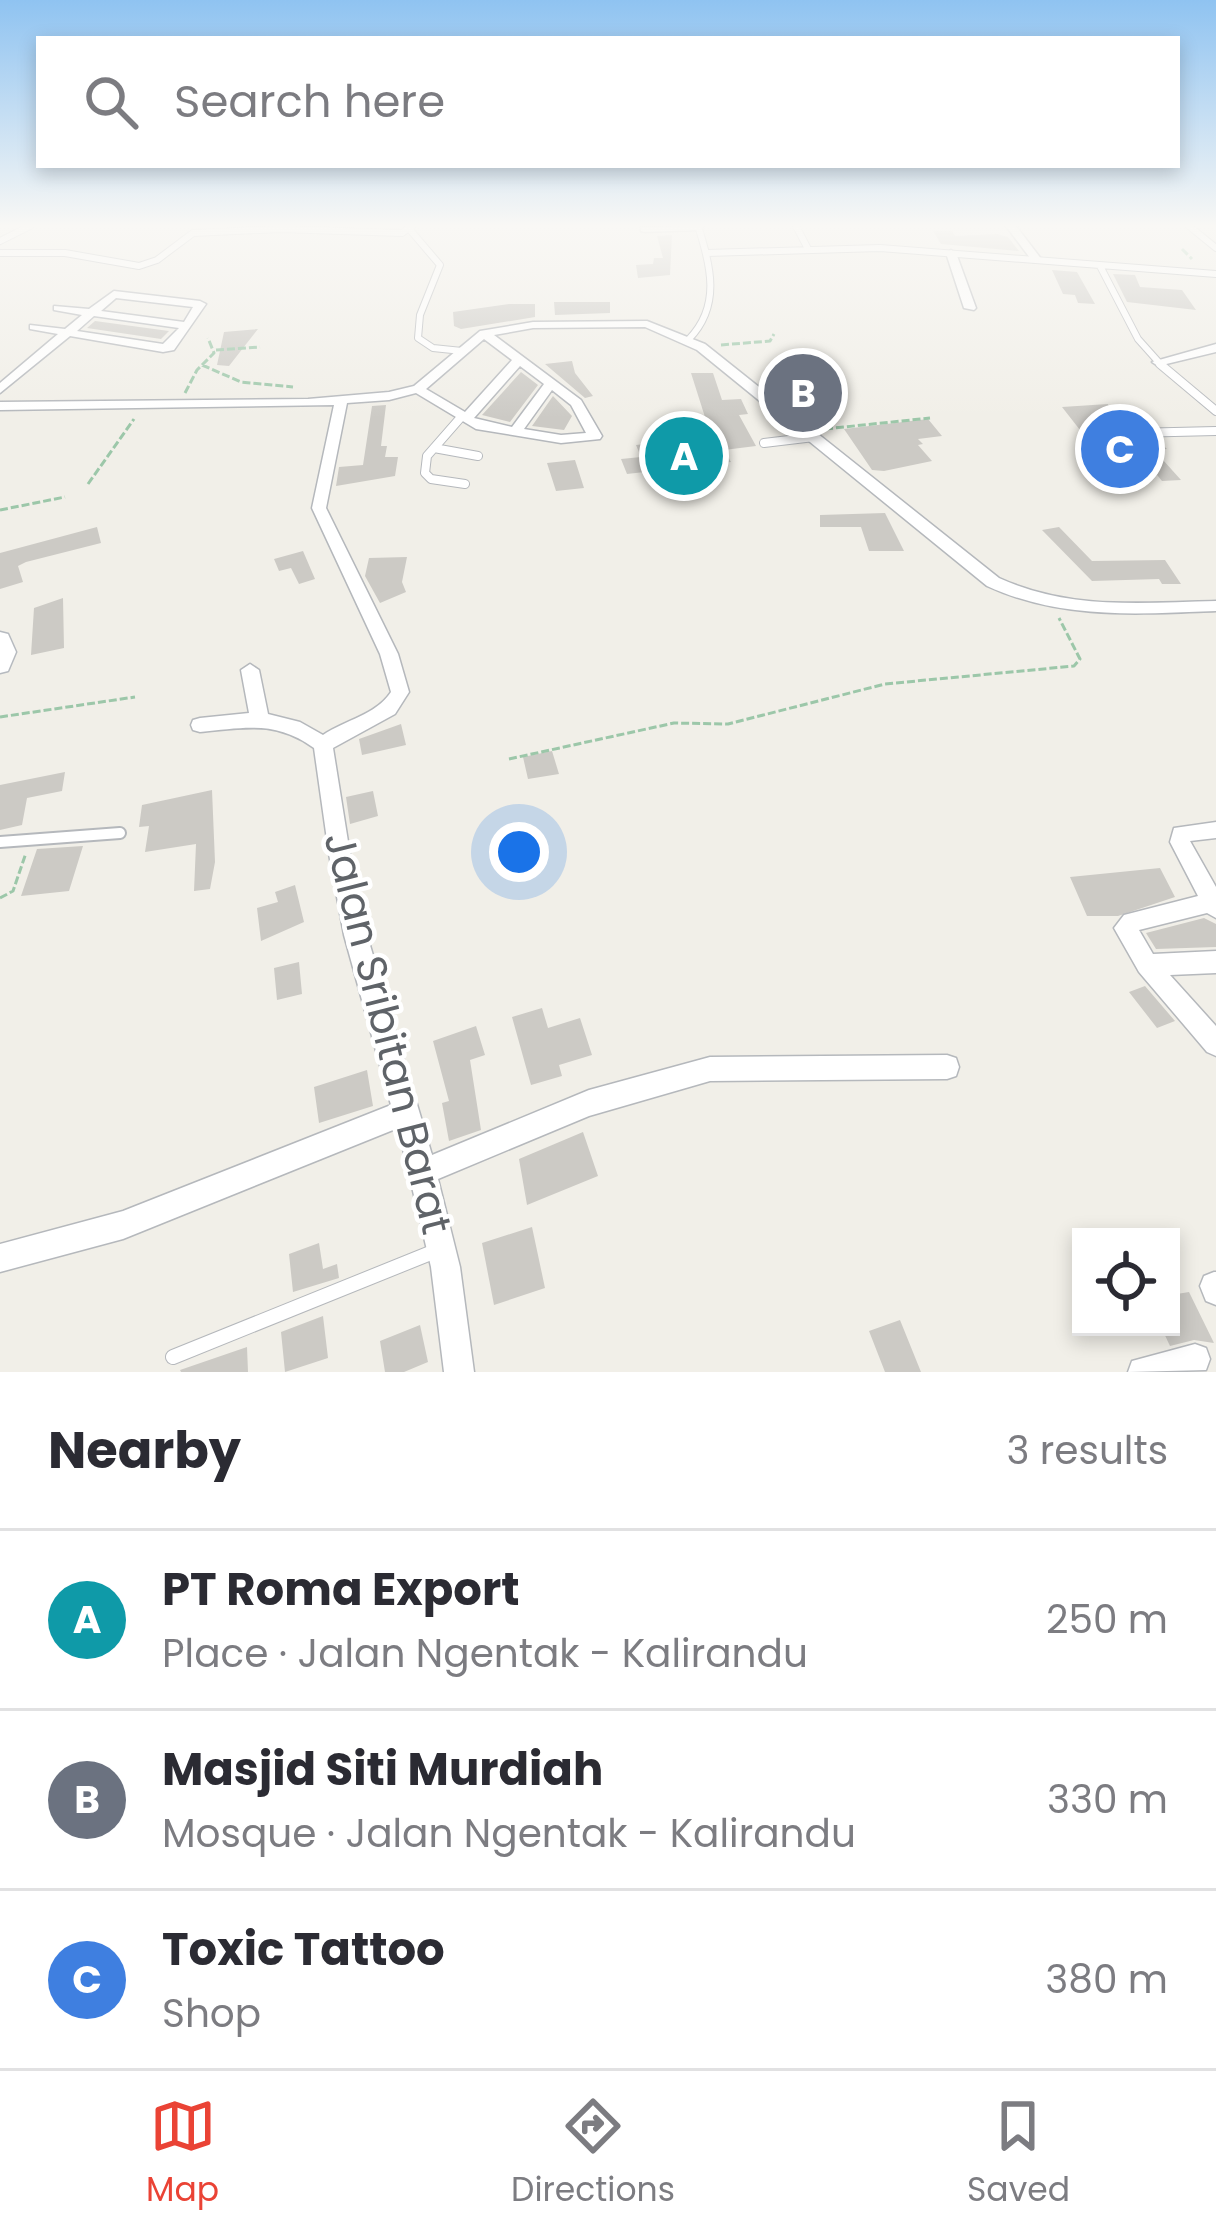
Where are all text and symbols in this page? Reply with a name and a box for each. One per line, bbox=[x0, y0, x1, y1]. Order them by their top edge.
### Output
search box bbox=[36, 36, 1180, 168]
icon: search bbox=[78, 69, 144, 135]
text: Search here bbox=[174, 70, 445, 133]
pin: B bbox=[764, 348, 842, 438]
pin: C bbox=[1081, 404, 1159, 494]
pin: A bbox=[645, 411, 723, 501]
your location bbox=[489, 822, 549, 882]
street label: Jalan Sribitan Barat bbox=[310, 826, 466, 1240]
map controls bbox=[1072, 1228, 1180, 1336]
button: locate bbox=[1072, 1228, 1180, 1336]
text: Nearby bbox=[48, 1414, 241, 1486]
text: 3 results bbox=[1006, 1423, 1168, 1478]
text: PT Roma Export bbox=[162, 1558, 520, 1621]
text: A bbox=[73, 1592, 101, 1647]
text: 250 m bbox=[1046, 1592, 1168, 1647]
text: Place · Jalan Ngentak - Kalirandu bbox=[162, 1626, 808, 1681]
text: Masjid Siti Murdiah bbox=[162, 1738, 603, 1801]
text: B bbox=[74, 1772, 100, 1827]
text: 330 m bbox=[1047, 1772, 1168, 1827]
text: Mosque · Jalan Ngentak - Kalirandu bbox=[162, 1806, 856, 1861]
text: Toxic Tattoo bbox=[162, 1918, 445, 1981]
text: C bbox=[72, 1952, 102, 2007]
text: 380 m bbox=[1045, 1952, 1168, 2007]
text: Shop bbox=[162, 1986, 261, 2041]
tab: Map bbox=[146, 2093, 219, 2215]
tab: Directions bbox=[511, 2093, 675, 2215]
tab: Saved bbox=[967, 2093, 1070, 2215]

